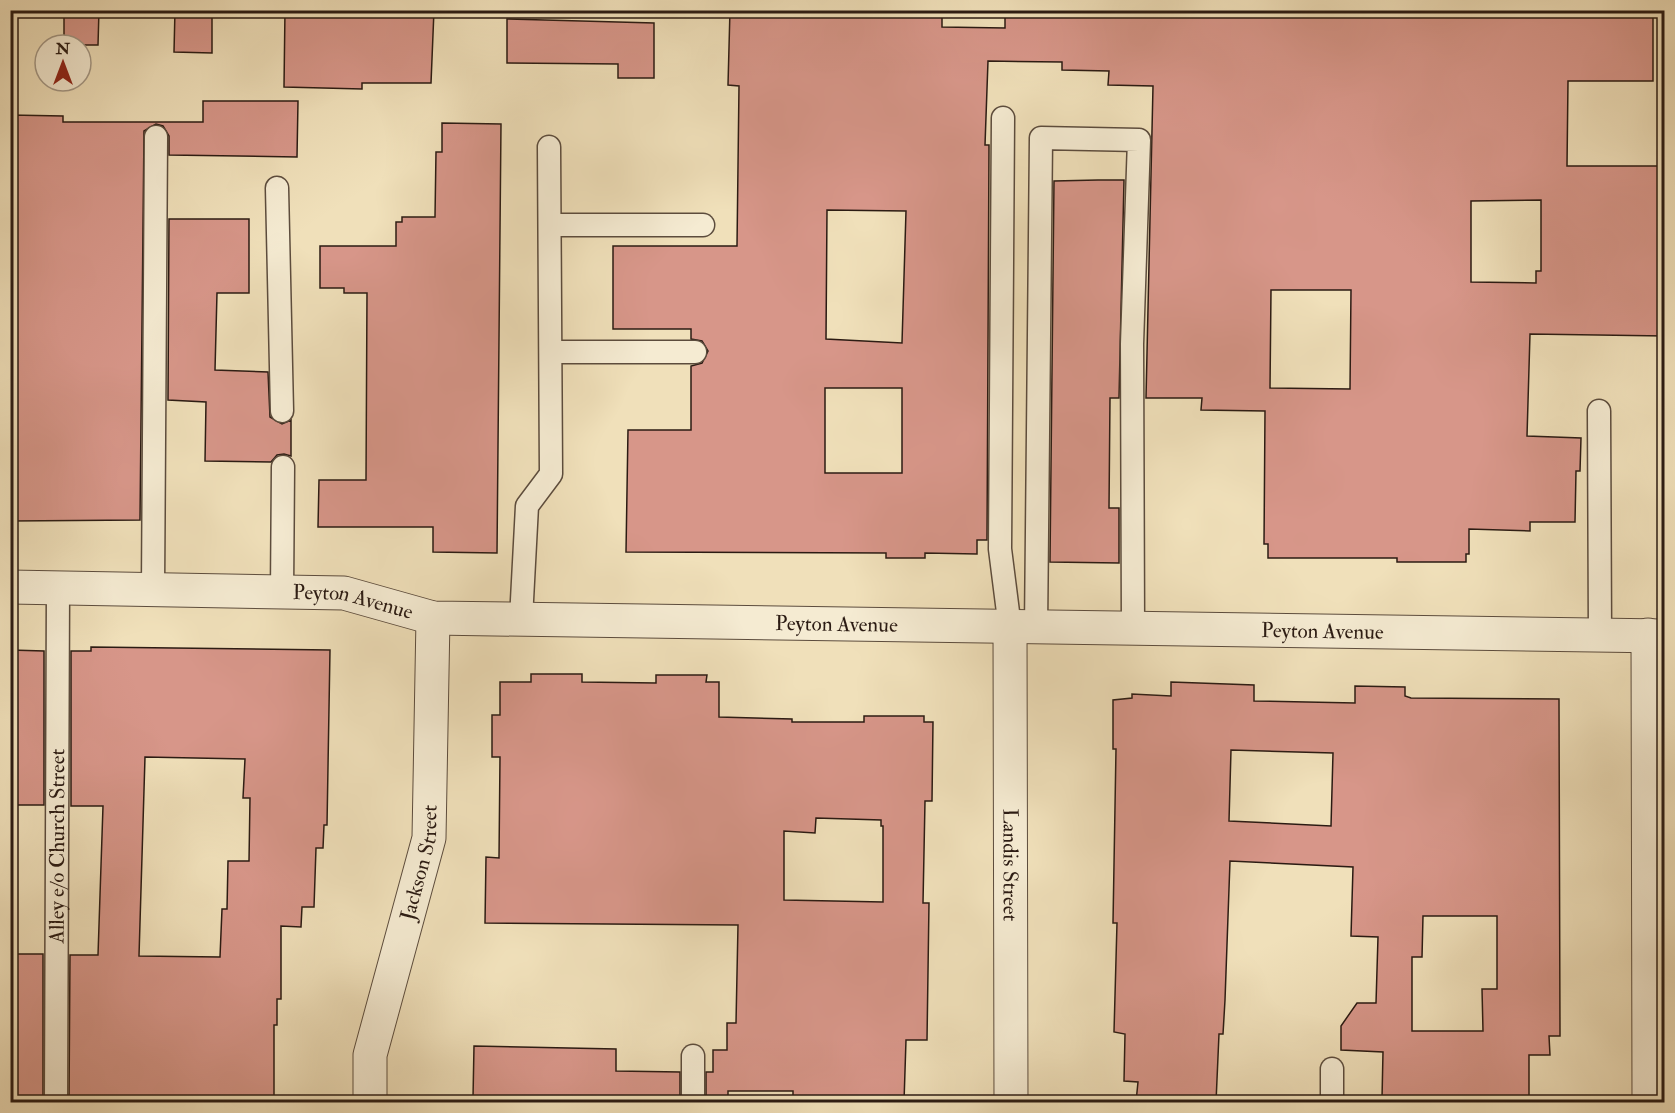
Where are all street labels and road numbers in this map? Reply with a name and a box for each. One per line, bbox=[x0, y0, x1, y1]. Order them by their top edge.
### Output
street label: Peyton Avenue bbox=[292, 579, 417, 625]
street label: Peyton Avenue bbox=[775, 610, 898, 638]
street label: Peyton Avenue bbox=[1261, 617, 1384, 645]
street label: Alley e/o Church Street bbox=[43, 748, 71, 944]
street label: Jackson Street bbox=[393, 804, 443, 925]
street label: Landis Street bbox=[997, 809, 1024, 922]

